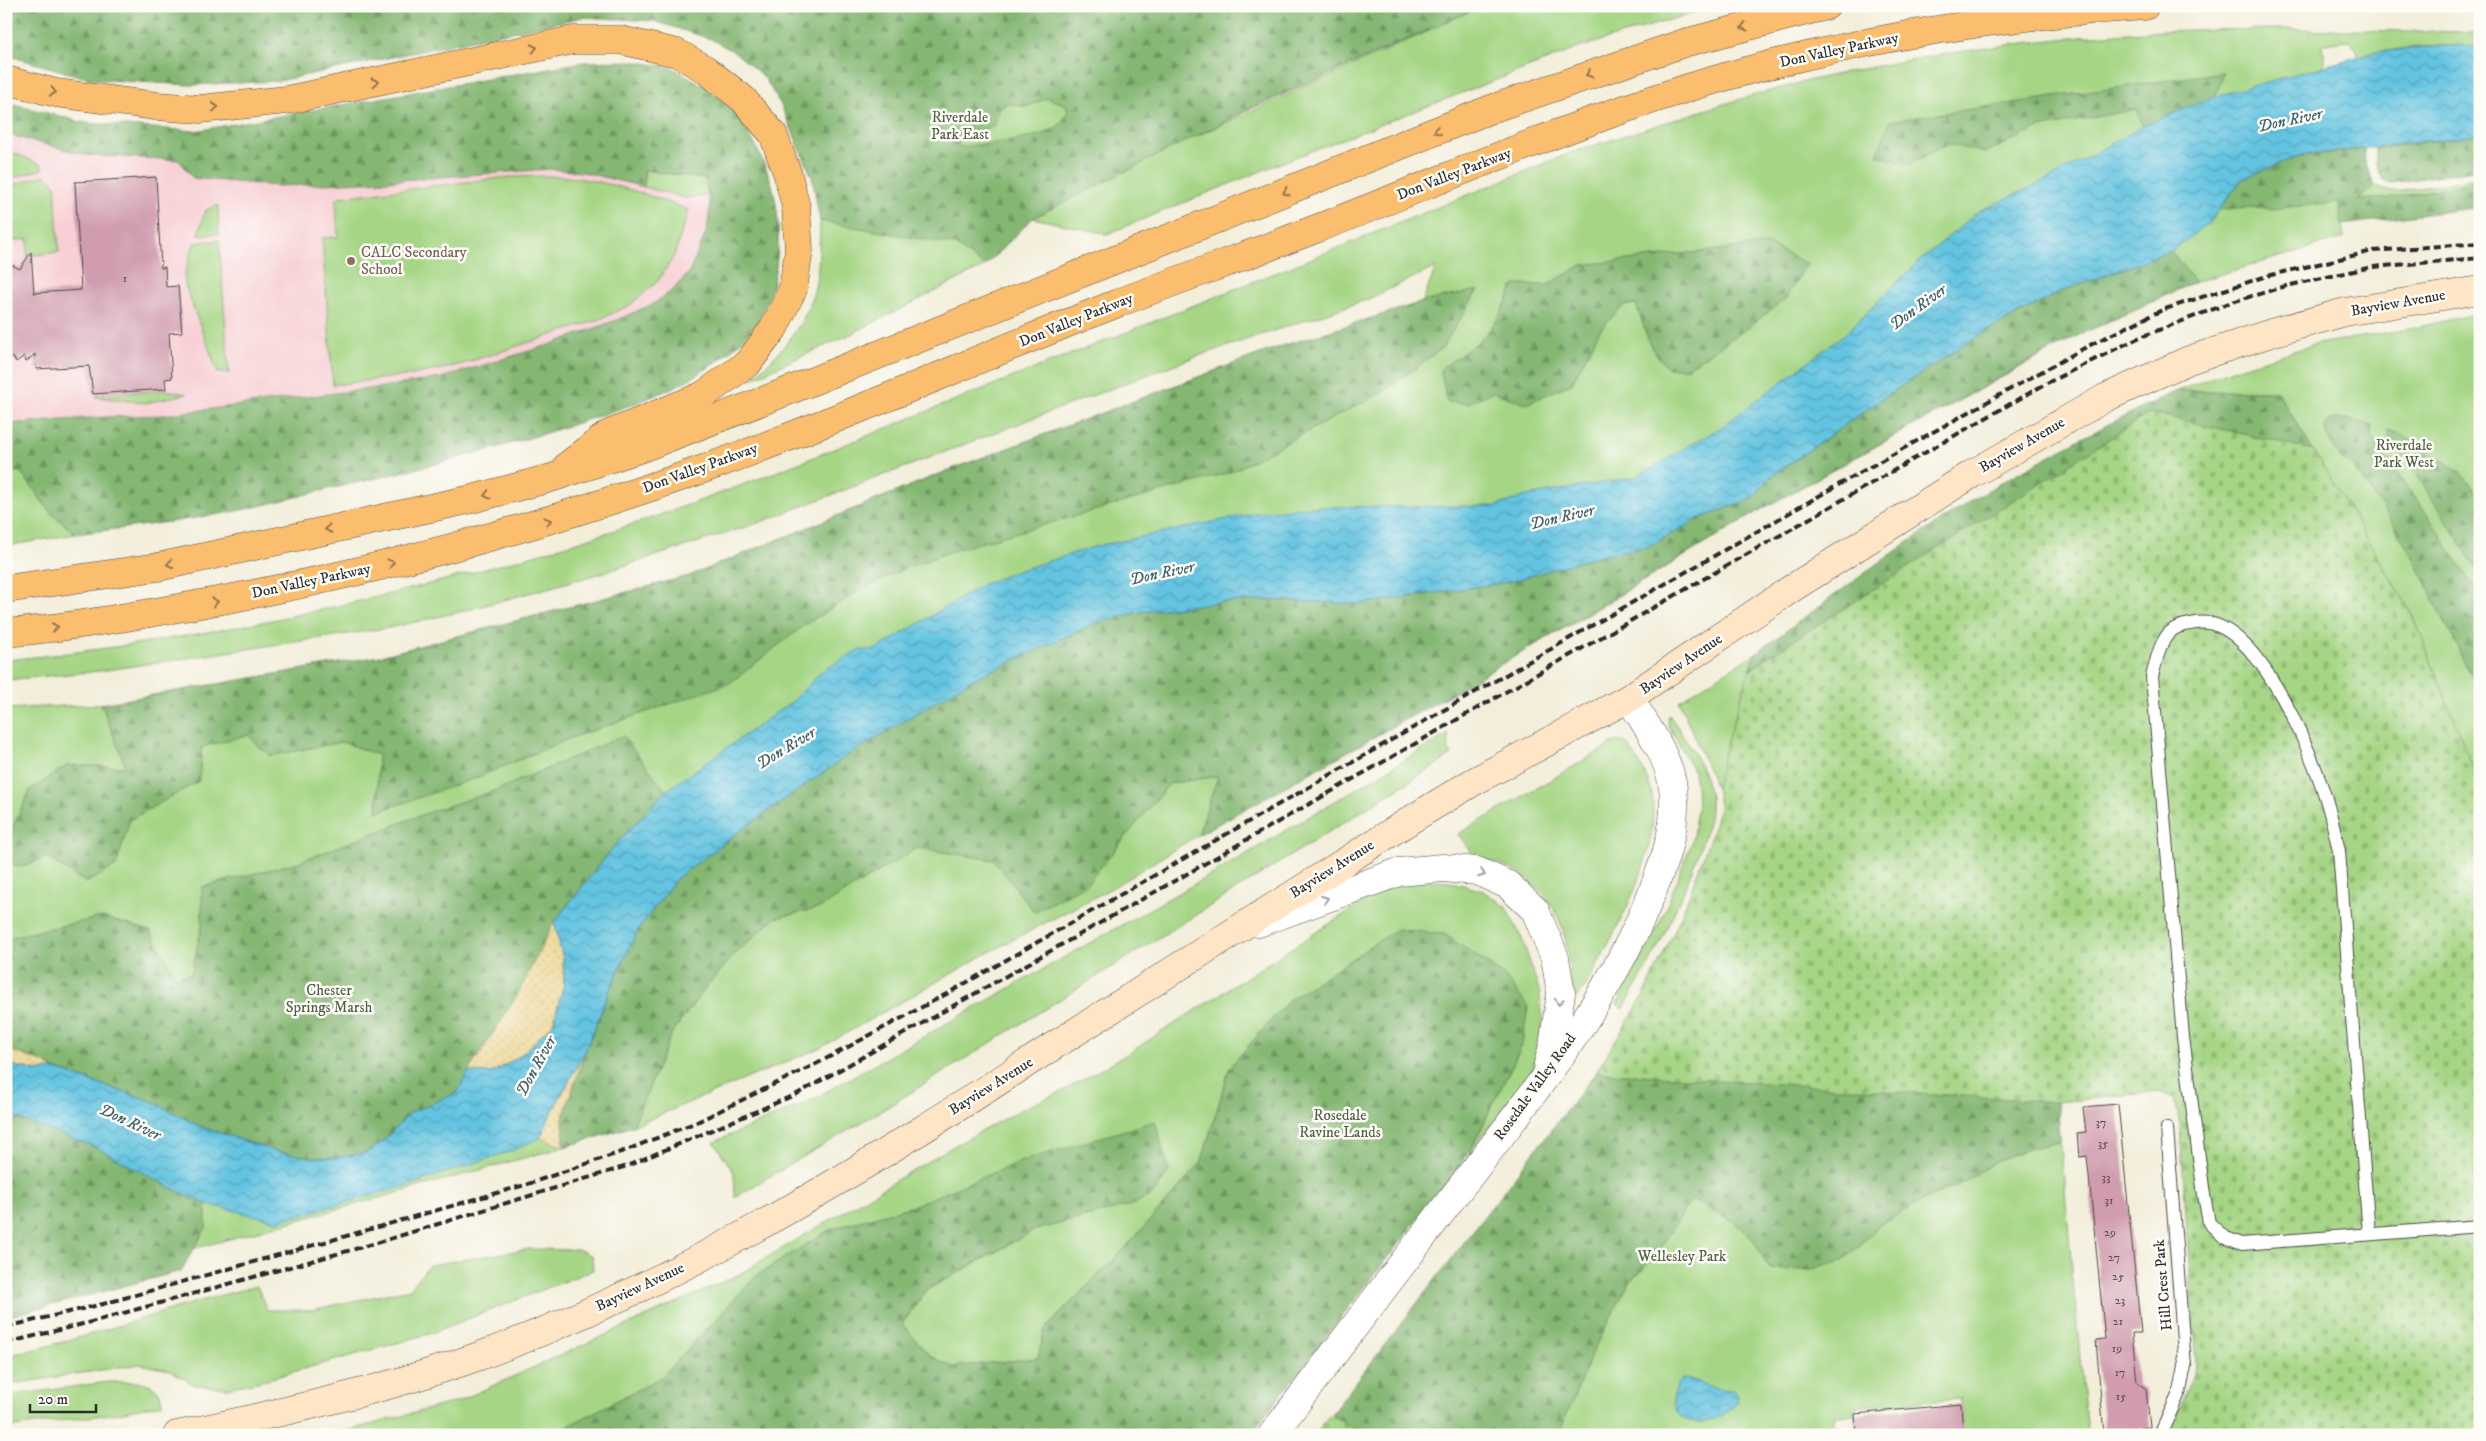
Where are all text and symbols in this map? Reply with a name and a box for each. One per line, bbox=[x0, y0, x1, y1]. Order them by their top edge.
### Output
one-way arrow bbox=[1740, 21, 1749, 32]
street label: Don Valley Parkway bbox=[1778, 28, 1901, 72]
one-way arrow bbox=[530, 43, 538, 54]
one-way arrow bbox=[1585, 68, 1594, 78]
one-way arrow bbox=[370, 77, 379, 87]
one-way arrow bbox=[49, 86, 58, 97]
one-way arrow bbox=[211, 102, 219, 113]
water label: Don River bbox=[2256, 103, 2325, 137]
park label: Riverdale Park East bbox=[931, 108, 989, 144]
one-way arrow bbox=[1433, 124, 1442, 135]
street label: Don Valley Parkway bbox=[1394, 143, 1515, 205]
one-way arrow bbox=[1282, 185, 1291, 196]
place label: CALC Secondary School bbox=[361, 243, 468, 279]
marker: CALC Secondary School bbox=[345, 255, 357, 267]
house number: 1 bbox=[123, 271, 127, 286]
water label: Don River bbox=[1886, 279, 1951, 334]
street label: Bayview Avenue bbox=[2349, 285, 2447, 321]
street label: Don Valley Parkway bbox=[1016, 288, 1136, 351]
street label: Bayview Avenue bbox=[1976, 413, 2068, 477]
park label: Riverdale Park West bbox=[2374, 436, 2434, 472]
street label: Don Valley Parkway bbox=[640, 438, 761, 498]
one-way arrow bbox=[483, 489, 492, 500]
water label: Don River bbox=[1528, 500, 1597, 534]
one-way arrow bbox=[543, 516, 552, 527]
one-way arrow bbox=[324, 523, 333, 534]
water label: Don River bbox=[1128, 556, 1197, 590]
one-way arrow bbox=[165, 558, 174, 569]
street label: Don Valley Parkway bbox=[250, 559, 373, 603]
one-way arrow bbox=[386, 559, 394, 569]
one-way arrow bbox=[211, 597, 219, 607]
one-way arrow bbox=[51, 622, 59, 633]
street label: Bayview Avenue bbox=[1636, 629, 1726, 699]
water label: Don River bbox=[753, 722, 820, 773]
street label: Bayview Avenue bbox=[1286, 836, 1378, 902]
one-way arrow bbox=[1477, 868, 1485, 878]
one-way arrow bbox=[1320, 895, 1328, 905]
park label: Chester Springs Marsh bbox=[286, 981, 372, 1017]
one-way arrow bbox=[1555, 998, 1565, 1006]
street label: Rosedale Valley Road bbox=[1490, 1029, 1581, 1144]
water label: Don River bbox=[511, 1031, 561, 1099]
street label: Bayview Avenue bbox=[945, 1053, 1037, 1119]
water label: Don River bbox=[96, 1099, 165, 1145]
park label: Rosedale Ravine Lands bbox=[1299, 1106, 1381, 1142]
house number: 37 bbox=[2096, 1115, 2106, 1130]
house number: 35 bbox=[2098, 1136, 2108, 1151]
house number: 33 bbox=[2102, 1170, 2110, 1185]
house number: 31 bbox=[2105, 1193, 2113, 1208]
house number: 29 bbox=[2104, 1225, 2116, 1240]
street label: Hill Crest Park bbox=[2150, 1238, 2176, 1331]
park label: Wellesley Park bbox=[1637, 1247, 1727, 1266]
house number: 27 bbox=[2108, 1250, 2120, 1265]
street label: Bayview Avenue bbox=[593, 1258, 687, 1316]
house number: 25 bbox=[2112, 1269, 2124, 1284]
house number: 23 bbox=[2115, 1293, 2125, 1308]
house number: 21 bbox=[2113, 1314, 2123, 1329]
house number: 19 bbox=[2112, 1341, 2122, 1356]
house number: 17 bbox=[2115, 1365, 2125, 1380]
scale bar bbox=[30, 1381, 96, 1413]
house number: 15 bbox=[2116, 1389, 2126, 1404]
text: 20 m bbox=[38, 1390, 68, 1409]

